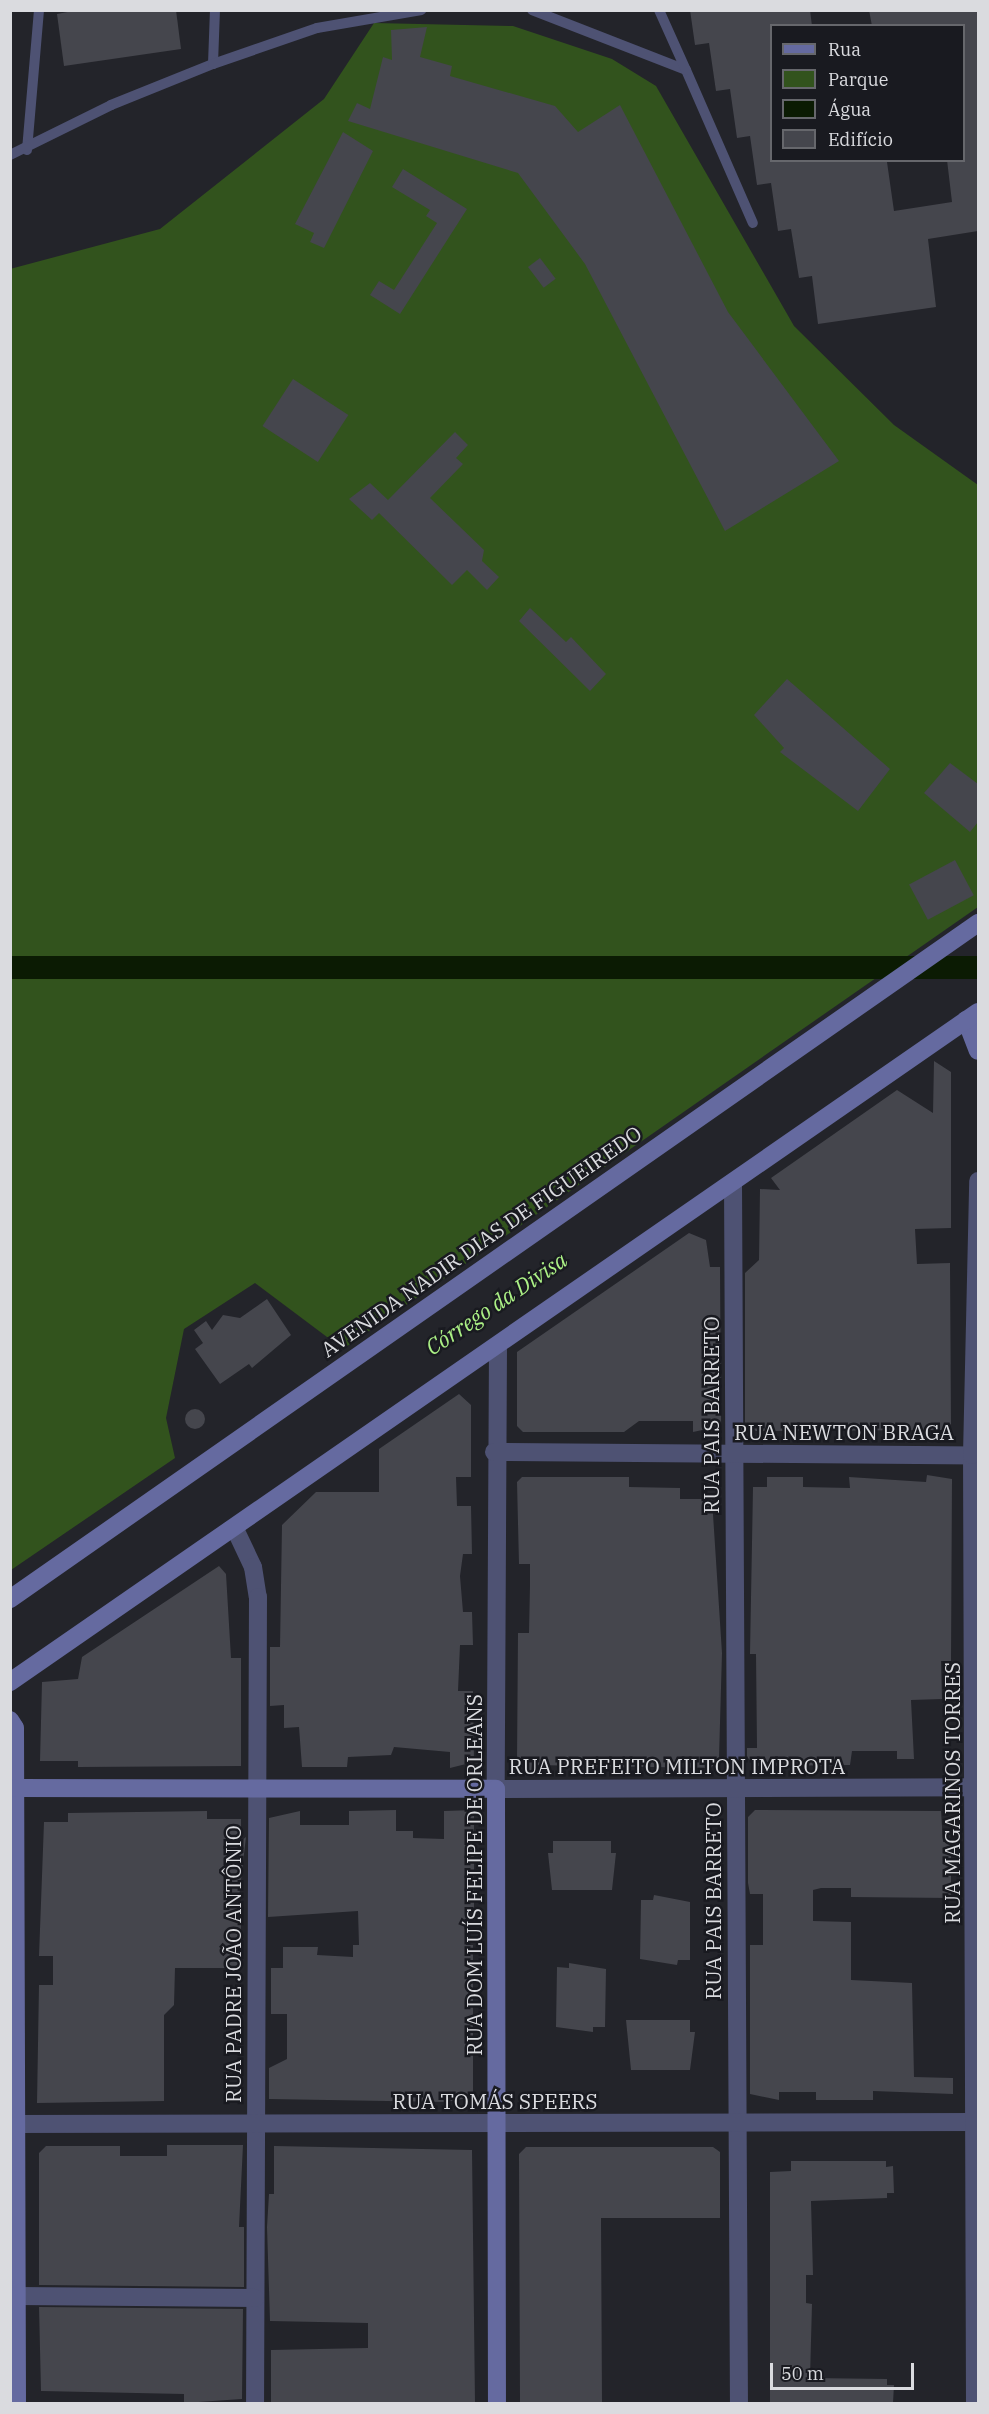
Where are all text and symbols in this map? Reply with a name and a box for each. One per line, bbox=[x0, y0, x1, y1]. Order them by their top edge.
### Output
legend bbox=[770, 24, 965, 162]
text: Rua bbox=[828, 38, 861, 61]
text: Parque bbox=[828, 68, 888, 91]
text: Água bbox=[828, 98, 871, 121]
text: Edifício bbox=[828, 128, 893, 151]
street label: AVENIDA NADIR DIAS DE FIGUEIREDO bbox=[316, 1120, 646, 1362]
water label: Córrego da Divisa bbox=[420, 1246, 572, 1360]
street label: RUA PAIS BARRETO bbox=[698, 1316, 724, 1514]
street label: RUA NEWTON BRAGA bbox=[734, 1419, 954, 1445]
street label: RUA MAGARINOS TORRES bbox=[939, 1662, 965, 1924]
street label: RUA DOM LUÍS FELIPE DE ORLEANS bbox=[461, 1694, 487, 2056]
street label: RUA PREFEITO MILTON IMPROTA bbox=[509, 1753, 845, 1779]
street label: RUA PAIS BARRETO bbox=[700, 1802, 726, 2000]
street label: RUA PADRE JOÃO ANTÔNIO bbox=[220, 1825, 246, 2103]
street label: RUA TOMÁS SPEERS bbox=[392, 2088, 598, 2114]
scale bar bbox=[773, 2351, 917, 2389]
text: 50 m bbox=[781, 2362, 824, 2385]

